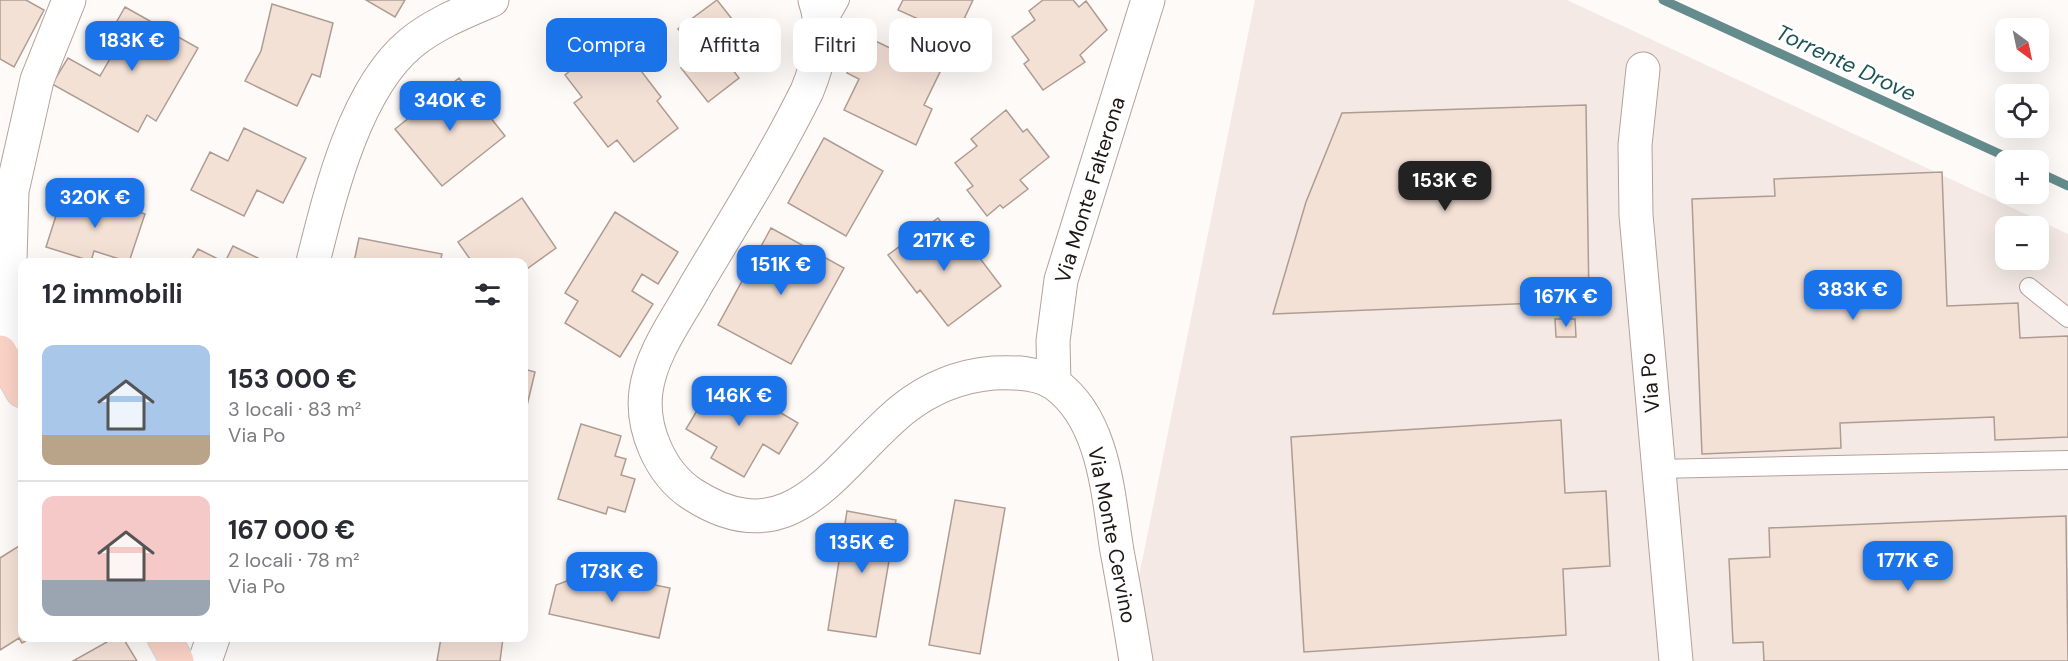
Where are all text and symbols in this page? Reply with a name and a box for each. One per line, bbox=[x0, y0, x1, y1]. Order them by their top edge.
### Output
chip: Compra bbox=[546, 18, 667, 72]
chip: Affitta bbox=[679, 18, 781, 72]
chip: Filtri bbox=[793, 18, 877, 72]
chip: Nuovo bbox=[889, 18, 992, 72]
water label: Torrente Drove bbox=[1771, 18, 1921, 108]
north arrow bbox=[1995, 18, 2049, 72]
map controls bbox=[1995, 18, 2049, 270]
pin: 183K € bbox=[83, 21, 181, 72]
text: 183K € bbox=[99, 27, 165, 53]
pin: 340K € bbox=[401, 81, 499, 132]
button: locate bbox=[1995, 84, 2049, 138]
text: 340K € bbox=[414, 87, 486, 113]
street label: Via Monte Falterona bbox=[1048, 93, 1132, 287]
button: + bbox=[1995, 150, 2049, 204]
pin: 153K € bbox=[1396, 161, 1494, 212]
text: 153K € bbox=[1412, 167, 1478, 193]
pin: 320K € bbox=[46, 178, 144, 229]
text: 320K € bbox=[59, 184, 131, 210]
button: − bbox=[1995, 216, 2049, 270]
pin: 217K € bbox=[895, 221, 993, 272]
text: 217K € bbox=[912, 227, 976, 253]
pin: 151K € bbox=[732, 245, 830, 296]
text: 151K € bbox=[751, 251, 811, 277]
pin: 383K € bbox=[1804, 270, 1902, 321]
text: 383K € bbox=[1818, 276, 1888, 302]
text: 12 immobili bbox=[42, 277, 183, 311]
pin: 167K € bbox=[1517, 277, 1615, 328]
icon: filters bbox=[471, 278, 504, 311]
text: 167K € bbox=[1534, 283, 1598, 309]
street label: Via Po bbox=[1633, 352, 1667, 414]
text: 153 000 € bbox=[228, 362, 357, 396]
icon: home bbox=[90, 369, 162, 441]
pin: 146K € bbox=[690, 376, 788, 427]
text: 146K € bbox=[706, 382, 772, 408]
text: 3 locali · 83 m² bbox=[228, 396, 361, 422]
text: Via Po bbox=[228, 422, 285, 448]
street label: Via Monte Cervino bbox=[1081, 444, 1143, 626]
text: 167 000 € bbox=[228, 513, 355, 547]
icon: home bbox=[90, 520, 162, 592]
pin: 135K € bbox=[813, 523, 911, 574]
text: 135K € bbox=[829, 529, 895, 555]
pin: 177K € bbox=[1859, 541, 1957, 592]
text: 2 locali · 78 m² bbox=[228, 547, 360, 573]
text: 177K € bbox=[1877, 547, 1939, 573]
pin: 173K € bbox=[563, 552, 661, 603]
text: 173K € bbox=[580, 558, 644, 584]
text: Via Po bbox=[228, 573, 285, 599]

